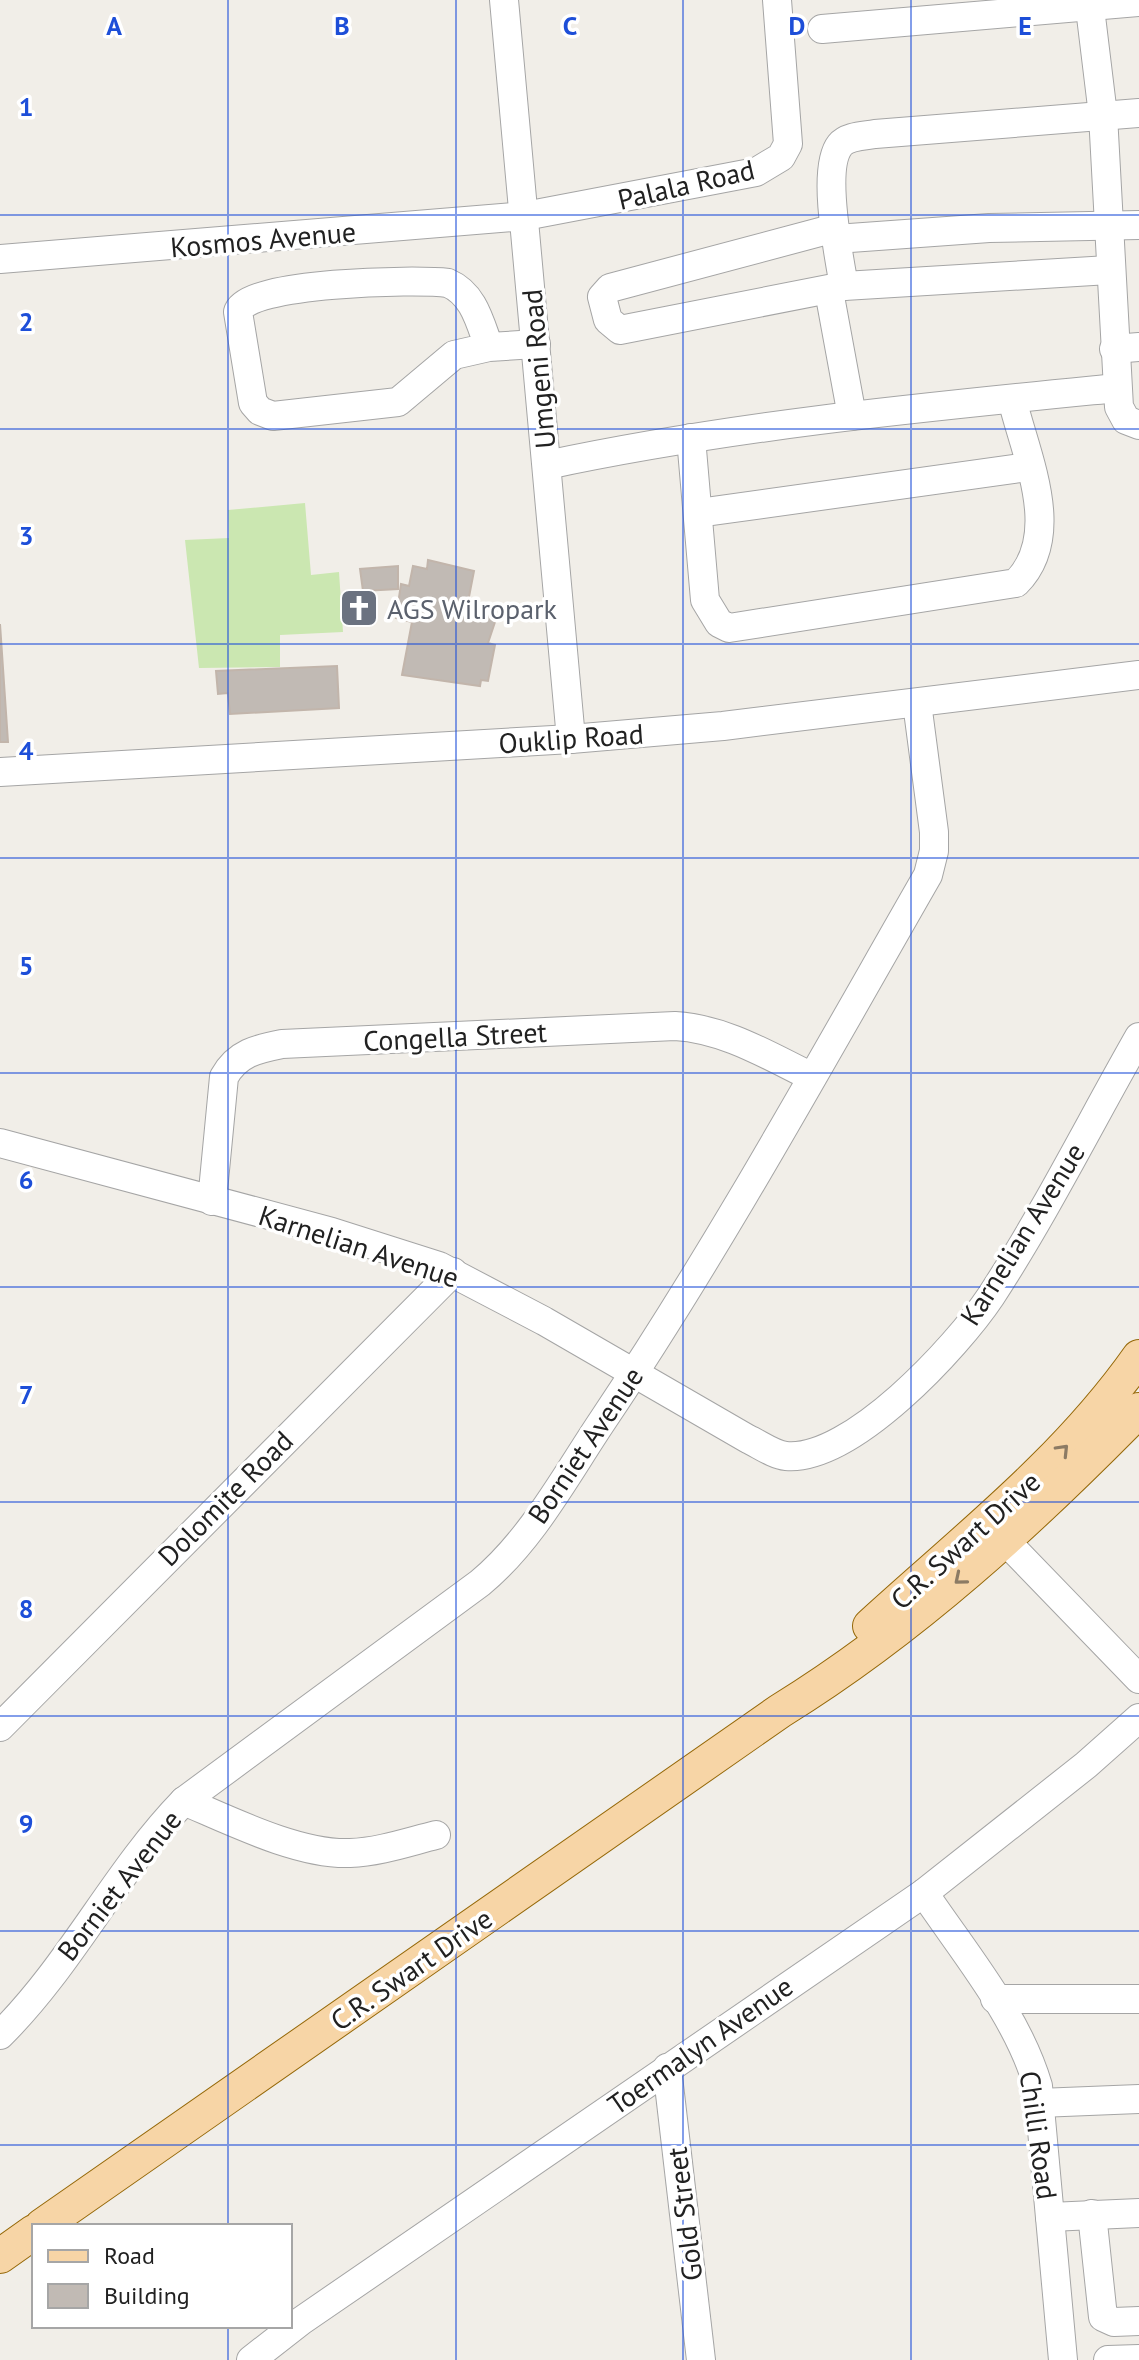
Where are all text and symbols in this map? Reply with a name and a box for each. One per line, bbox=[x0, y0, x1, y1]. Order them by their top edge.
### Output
text: A bbox=[106, 9, 122, 42]
text: B bbox=[334, 9, 350, 42]
text: C bbox=[563, 9, 577, 42]
text: D bbox=[789, 9, 805, 42]
text: E bbox=[1018, 9, 1032, 42]
text: 1 bbox=[19, 90, 33, 123]
street label: Palala Road bbox=[614, 150, 758, 218]
street label: Kosmos Avenue bbox=[169, 212, 357, 266]
street label: Umgeni Road bbox=[513, 288, 563, 450]
text: 2 bbox=[19, 305, 33, 338]
text: 3 bbox=[19, 519, 33, 552]
church icon: AGS Wilropark bbox=[338, 587, 380, 629]
place label: AGS Wilropark bbox=[387, 590, 558, 627]
street label: Ouklip Road bbox=[497, 714, 645, 762]
text: 4 bbox=[19, 734, 34, 767]
text: 5 bbox=[19, 949, 33, 982]
street label: Congella Street bbox=[362, 1013, 548, 1059]
street label: Karnelian Avenue bbox=[951, 1136, 1093, 1332]
text: 6 bbox=[19, 1163, 33, 1196]
street label: Karnelian Avenue bbox=[254, 1196, 464, 1296]
street label: Borniet Avenue bbox=[519, 1359, 651, 1531]
text: 7 bbox=[19, 1378, 33, 1411]
street label: Dolomite Road bbox=[149, 1422, 301, 1574]
one-way arrow bbox=[1054, 1444, 1068, 1459]
street label: C.R. Swart Drive bbox=[882, 1463, 1048, 1617]
one-way arrow bbox=[955, 1569, 970, 1584]
text: 8 bbox=[19, 1592, 33, 1625]
street label: Borniet Avenue bbox=[49, 1802, 189, 1968]
text: 9 bbox=[19, 1807, 33, 1840]
street label: C.R. Swart Drive bbox=[323, 1900, 499, 2038]
street label: Toermalyn Avenue bbox=[600, 1967, 800, 2123]
street label: Chilli Road bbox=[1012, 2068, 1066, 2202]
street label: Gold Street bbox=[657, 2145, 711, 2283]
legend bbox=[32, 2224, 292, 2328]
text: Road bbox=[104, 2240, 155, 2271]
text: Building bbox=[104, 2280, 190, 2311]

